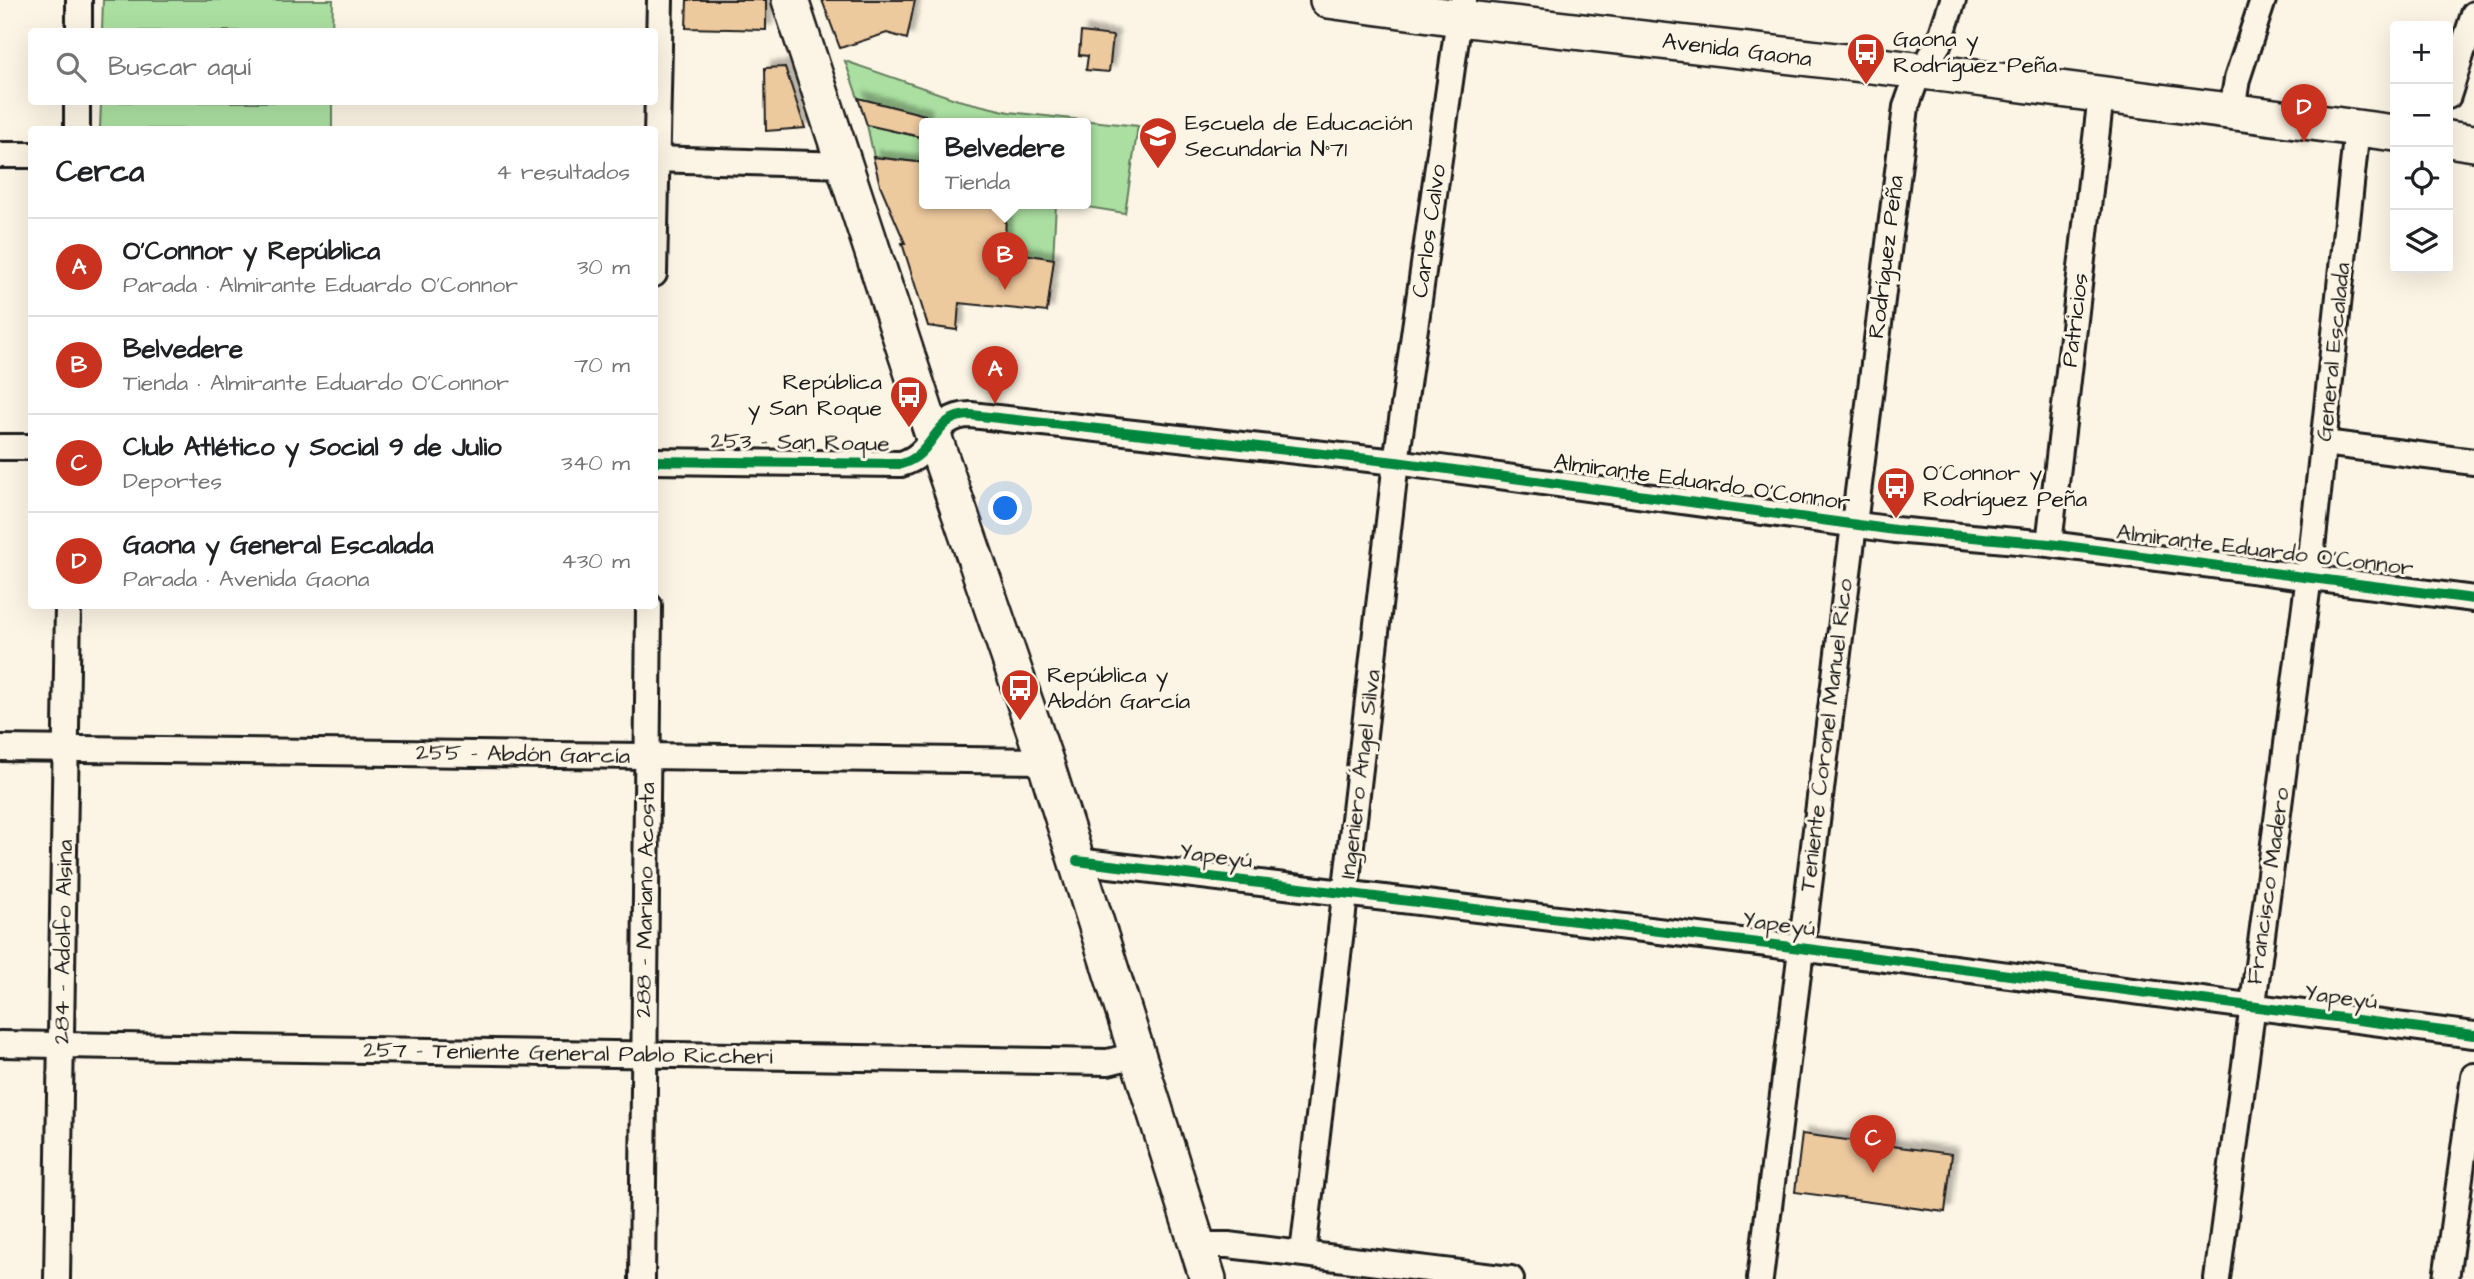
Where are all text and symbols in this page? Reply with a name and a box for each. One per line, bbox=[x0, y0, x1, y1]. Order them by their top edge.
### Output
map controls bbox=[2390, 21, 2453, 273]
button: + bbox=[2390, 21, 2453, 84]
place label: Gaona y Rodríguez Peña bbox=[1893, 23, 2057, 82]
street label: Avenida Gaona bbox=[1660, 25, 1814, 75]
search box bbox=[28, 28, 658, 105]
bus stop icon: Gaona y Rodríguez Peña bbox=[1845, 31, 1887, 86]
icon: search bbox=[52, 48, 90, 86]
text: Buscar aquí bbox=[108, 49, 251, 85]
pin: D bbox=[2281, 84, 2327, 142]
button: − bbox=[2390, 84, 2453, 147]
place label: Escuela de Educación Secundaria N°71 bbox=[1185, 107, 1413, 165]
school or university icon: Escuela de Educación Secundaria N°71 bbox=[1137, 115, 1179, 170]
popup bbox=[919, 118, 1091, 209]
text: Belvedere bbox=[945, 130, 1065, 166]
button: locate bbox=[2390, 147, 2453, 210]
text: Cerca bbox=[56, 151, 144, 193]
text: 4 resultados bbox=[496, 156, 630, 188]
street label: Carlos Calvo bbox=[1404, 162, 1454, 300]
text: Tienda bbox=[945, 166, 1010, 198]
street label: Rodríguez Peña bbox=[1860, 173, 1913, 341]
button: layers bbox=[2390, 210, 2453, 273]
pin: B bbox=[982, 232, 1028, 290]
text: O'Connor y República bbox=[123, 233, 380, 269]
text: A bbox=[72, 251, 86, 283]
text: 30 m bbox=[577, 251, 630, 283]
street label: General Escalada bbox=[2308, 261, 2358, 443]
text: Parada · Almirante Eduardo O'Connor bbox=[123, 269, 518, 301]
street label: Patricios bbox=[2053, 271, 2097, 369]
text: Belvedere bbox=[123, 331, 243, 367]
pin: A bbox=[972, 346, 1018, 404]
text: B bbox=[71, 349, 87, 381]
text: 70 m bbox=[574, 349, 630, 381]
place label: República y San Roque bbox=[748, 366, 882, 425]
text: Tienda · Almirante Eduardo O'Connor bbox=[123, 367, 509, 399]
bus stop icon: República y San Roque bbox=[888, 374, 930, 429]
street label: 253 - San Roque bbox=[710, 424, 890, 460]
text: Club Atlético y Social 9 de Julio bbox=[123, 429, 502, 465]
street label: Almirante Eduardo O'Connor bbox=[1552, 445, 1853, 519]
text: C bbox=[71, 447, 87, 479]
text: 340 m bbox=[561, 447, 630, 479]
place label: O´Connor y Rodríguez Peña bbox=[1923, 457, 2087, 516]
text: Deportes bbox=[123, 465, 222, 497]
bus stop icon: O´Connor y Rodríguez Peña bbox=[1875, 465, 1917, 520]
your location bbox=[988, 491, 1022, 525]
street label: Almirante Eduardo O'Connor bbox=[2115, 516, 2416, 584]
text: Gaona y General Escalada bbox=[123, 527, 433, 563]
text: D bbox=[72, 545, 86, 577]
text: 430 m bbox=[561, 545, 630, 577]
text: Parada · Avenida Gaona bbox=[123, 563, 369, 595]
street label: Teniente Coronel Manuel Rico bbox=[1791, 577, 1861, 893]
place label: República y Abdón García bbox=[1047, 659, 1190, 717]
bus stop icon: República y Abdón García bbox=[999, 667, 1041, 722]
street label: Ingeniero Ángel Silva bbox=[1331, 667, 1390, 880]
street label: 255 - Abdón García bbox=[416, 736, 631, 772]
street label: 288 - Mariano Acosta bbox=[627, 782, 663, 1018]
street label: Francisco Madero bbox=[2238, 785, 2298, 987]
street label: Yapeyú bbox=[1177, 836, 1254, 877]
street label: 284 - Adolfo Alsina bbox=[45, 839, 81, 1045]
street label: Yapeyú bbox=[1740, 904, 1817, 945]
street label: Yapeyú bbox=[2302, 977, 2379, 1018]
street label: 257 - Teniente General Pablo Riccheri bbox=[363, 1033, 773, 1073]
pin: C bbox=[1850, 1115, 1896, 1173]

